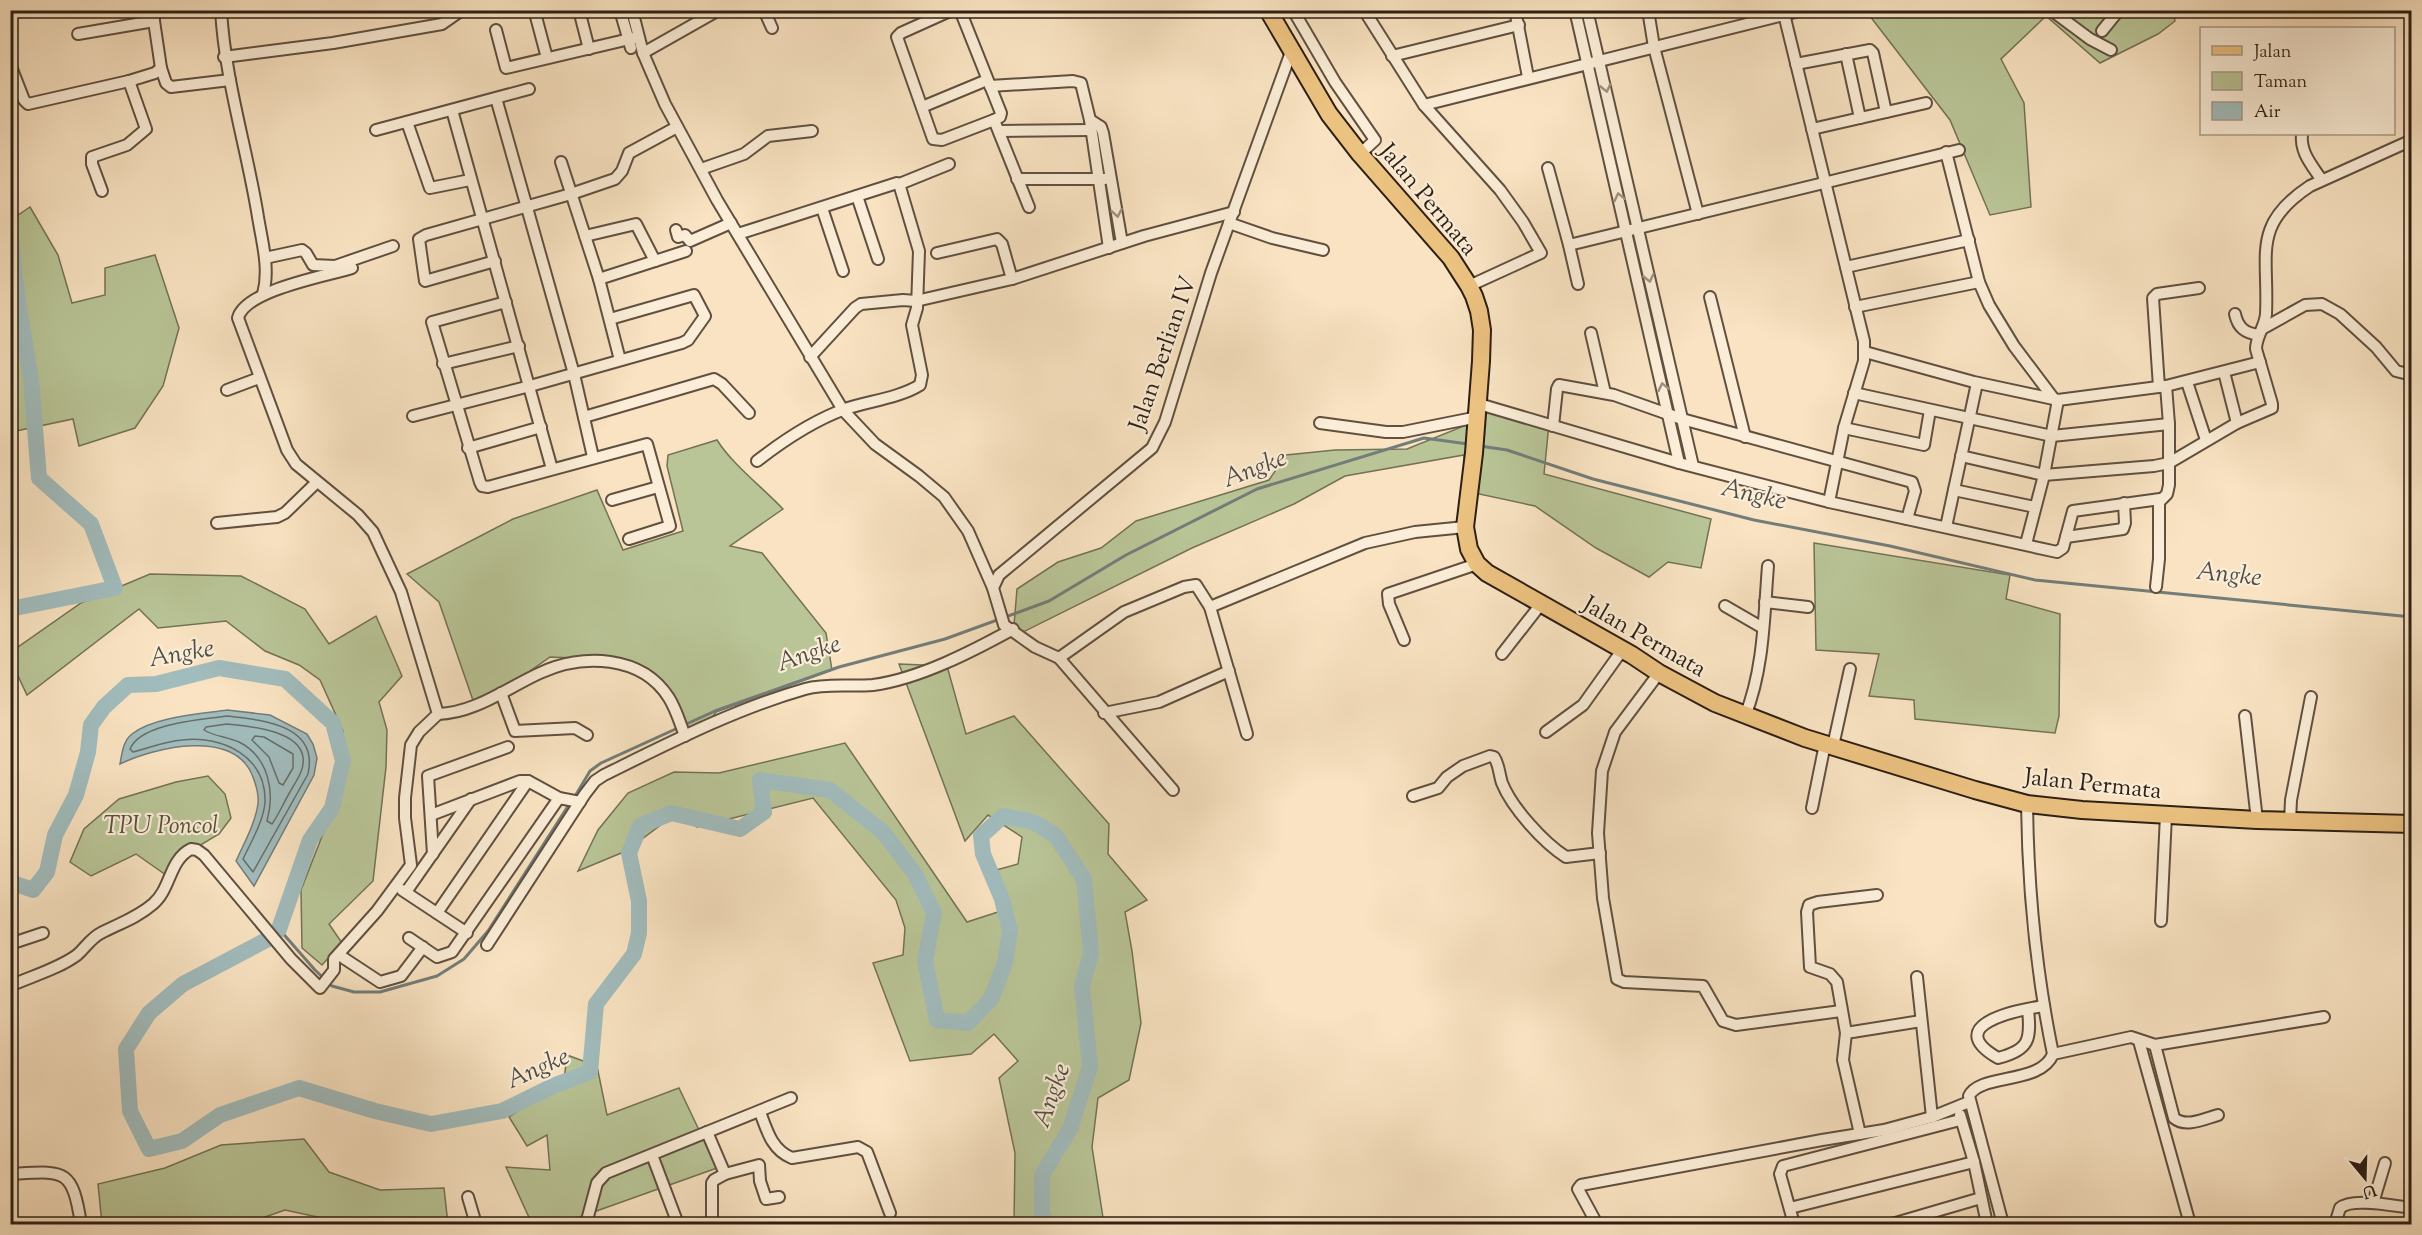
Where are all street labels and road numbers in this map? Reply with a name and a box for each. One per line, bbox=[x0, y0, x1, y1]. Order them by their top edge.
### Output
street label: Jalan Permata bbox=[1369, 135, 1485, 264]
street label: Jalan Berlian IV bbox=[1121, 272, 1206, 437]
street label: Jalan Permata bbox=[1574, 588, 1712, 687]
street label: Jalan Permata bbox=[2021, 761, 2163, 809]

